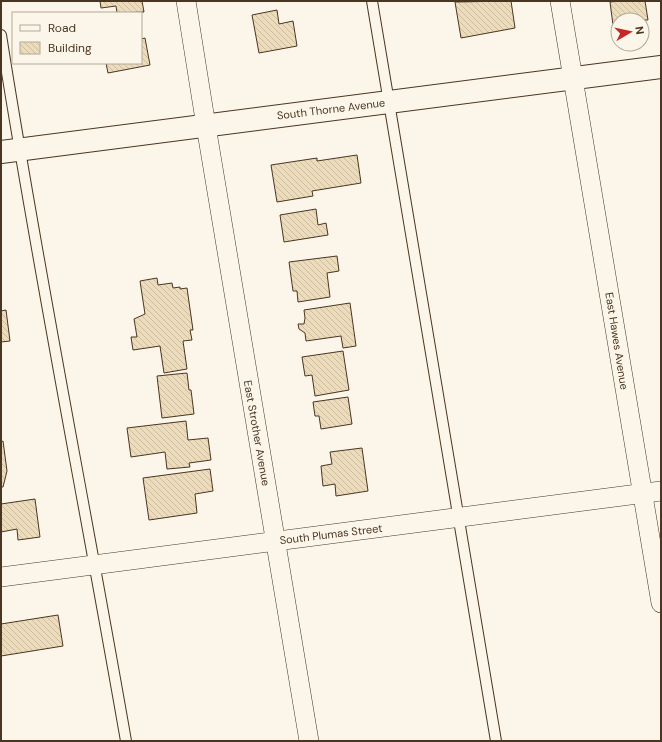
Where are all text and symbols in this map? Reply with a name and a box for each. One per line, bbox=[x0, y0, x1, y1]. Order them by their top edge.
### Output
legend bbox=[12, 12, 142, 64]
north arrow bbox=[610, 12, 650, 52]
text: Road bbox=[48, 20, 76, 36]
text: N bbox=[632, 25, 647, 35]
text: Building bbox=[48, 40, 92, 56]
street label: South Thorne Avenue bbox=[276, 95, 386, 123]
street label: East Hawes Avenue bbox=[602, 291, 632, 391]
street label: East Strother Avenue bbox=[241, 379, 273, 487]
street label: South Plumas Street bbox=[279, 521, 383, 547]

